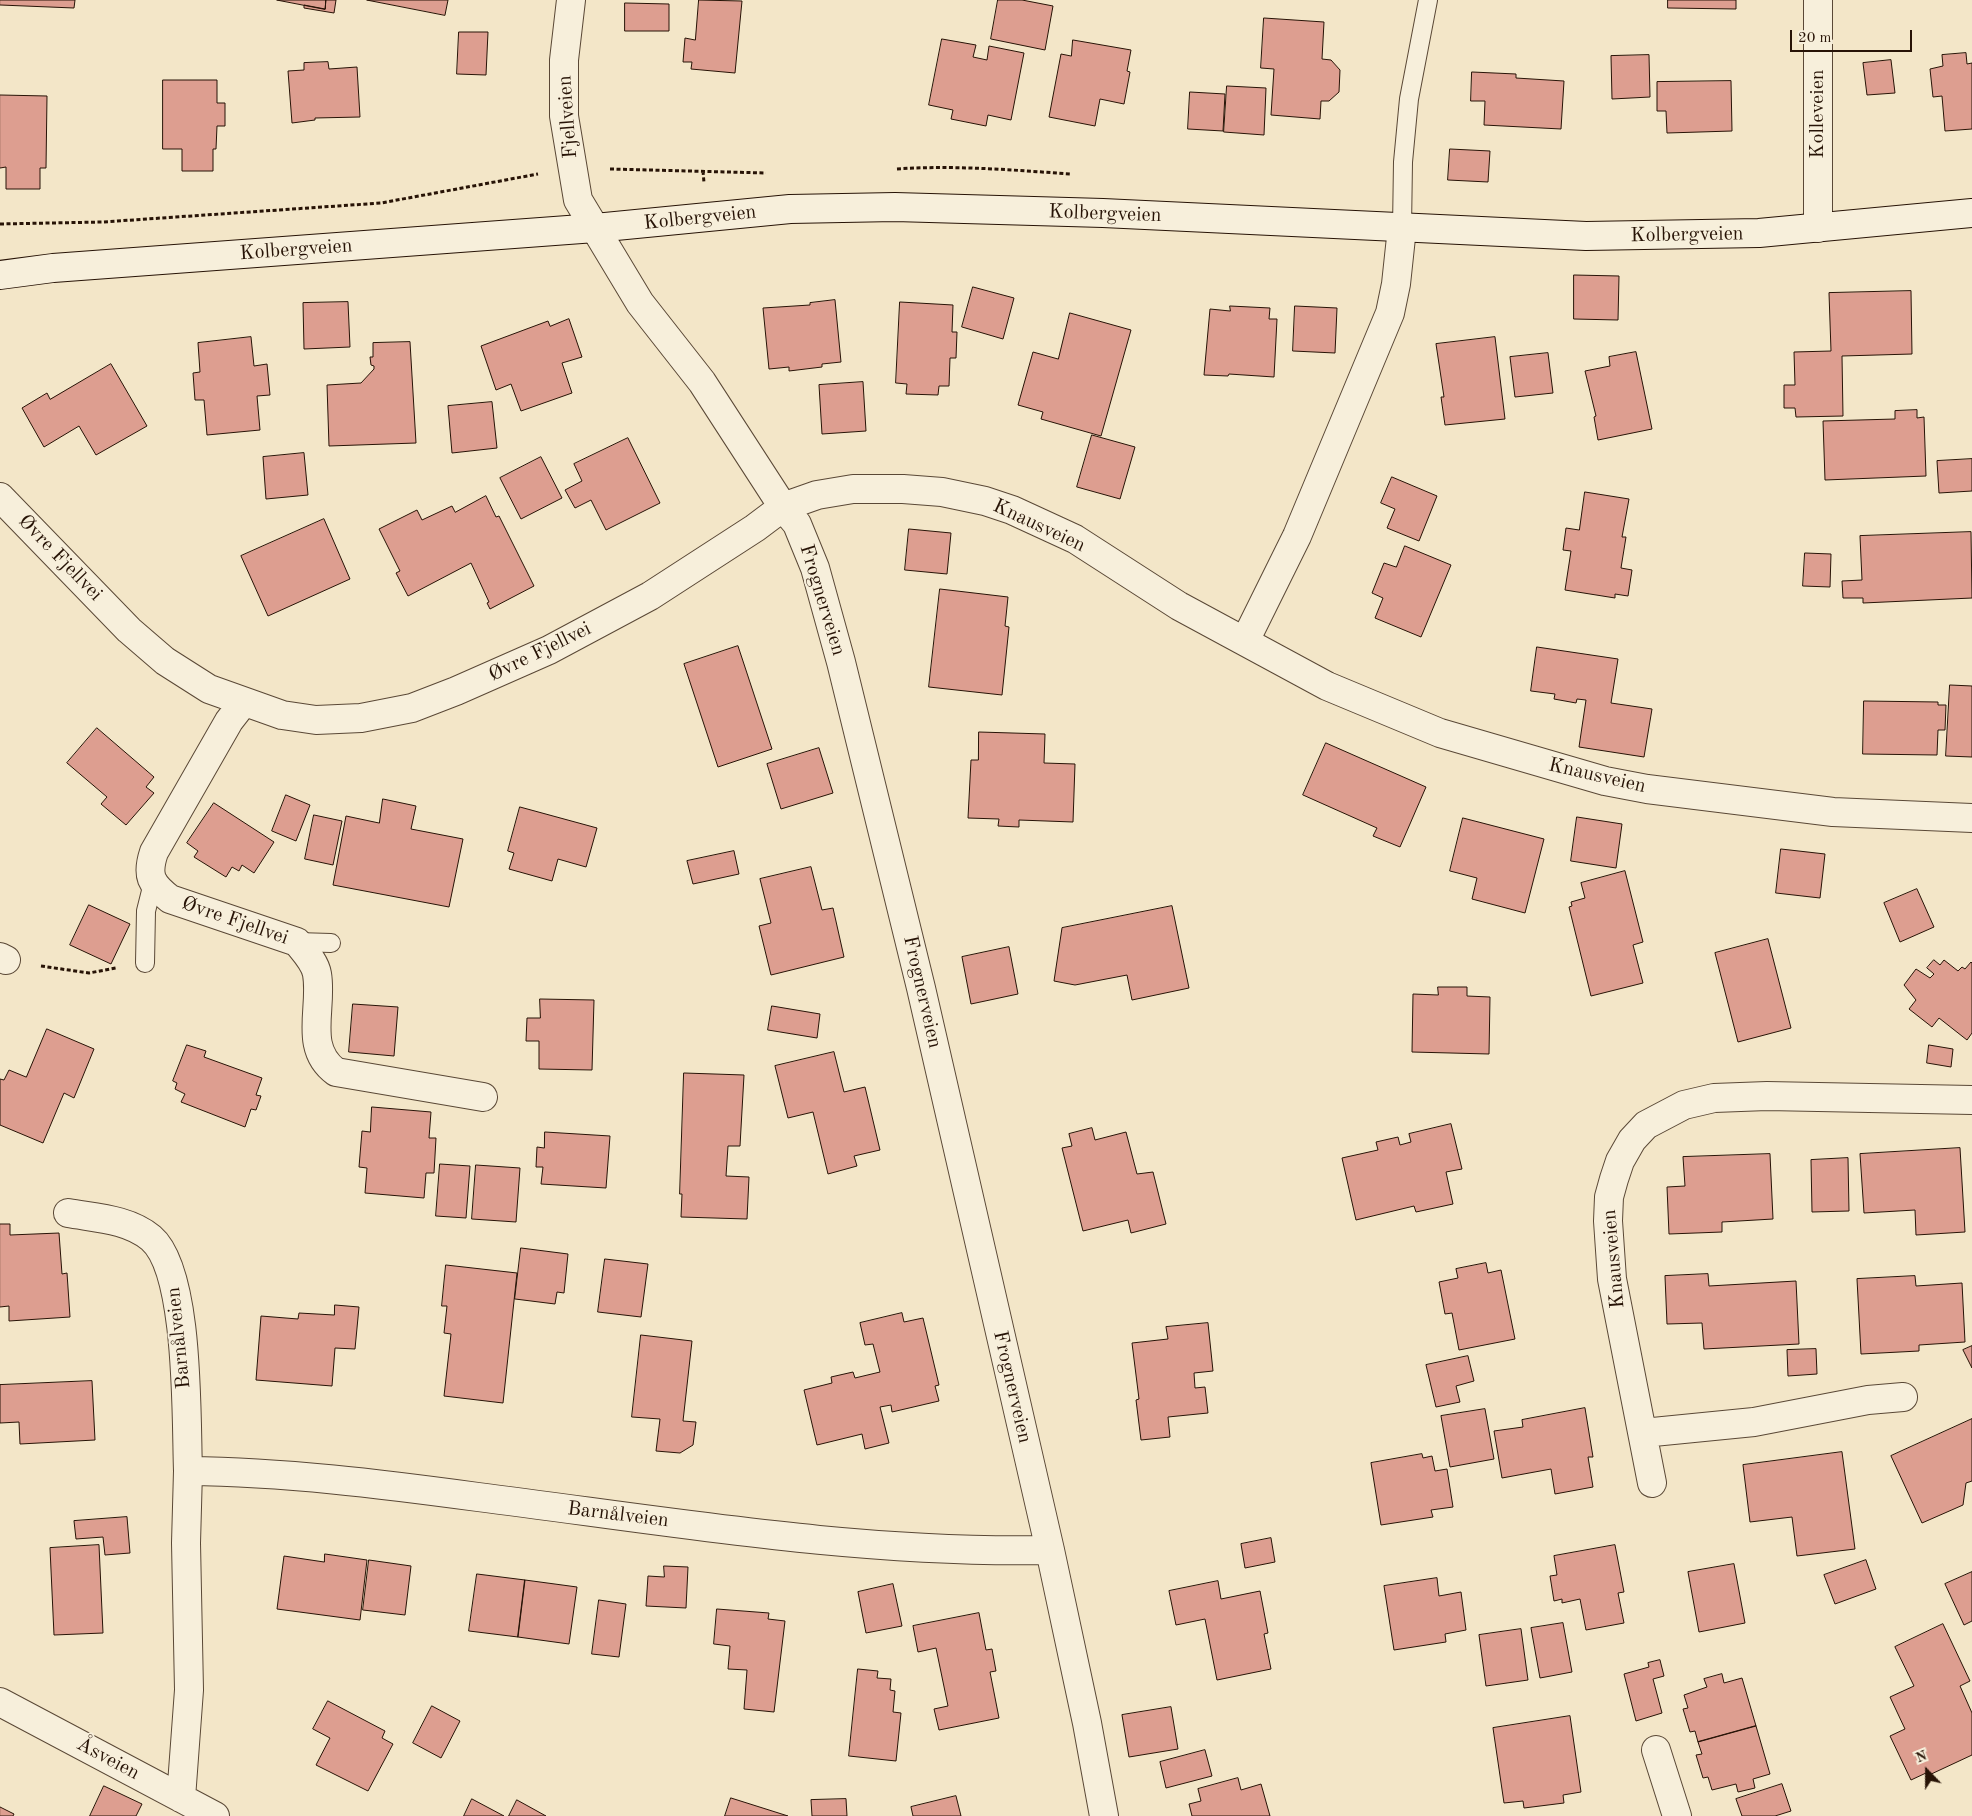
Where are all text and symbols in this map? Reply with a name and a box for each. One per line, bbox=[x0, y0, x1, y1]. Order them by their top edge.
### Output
scale bar bbox=[1792, 20, 1914, 52]
text: 20 m bbox=[1798, 31, 1832, 46]
street label: Kolleveien bbox=[1806, 69, 1830, 159]
street label: Fjellveien bbox=[553, 75, 583, 159]
street label: Kolbergveien bbox=[642, 200, 758, 236]
street label: Kolbergveien bbox=[1048, 200, 1162, 228]
street label: Kolbergveien bbox=[1630, 222, 1744, 248]
street label: Kolbergveien bbox=[239, 234, 353, 266]
street label: Knausveien bbox=[989, 494, 1089, 558]
street label: Øvre Fjellvei bbox=[13, 510, 107, 606]
street label: Frognerveien bbox=[794, 542, 850, 658]
street label: Øvre Fjellvei bbox=[485, 617, 595, 687]
street label: Knausveien bbox=[1546, 753, 1648, 799]
street label: Øvre Fjellvei bbox=[179, 892, 291, 950]
street label: Frognerveien bbox=[897, 933, 947, 1051]
street label: Knausveien bbox=[1598, 1208, 1630, 1310]
street label: Barnålveien bbox=[162, 1286, 196, 1390]
street label: Frognerveien bbox=[987, 1328, 1037, 1446]
street label: Barnålveien bbox=[566, 1497, 670, 1533]
street label: Åsveien bbox=[72, 1732, 144, 1786]
north arrow bbox=[1902, 1746, 1952, 1796]
text: N bbox=[1914, 1749, 1929, 1766]

